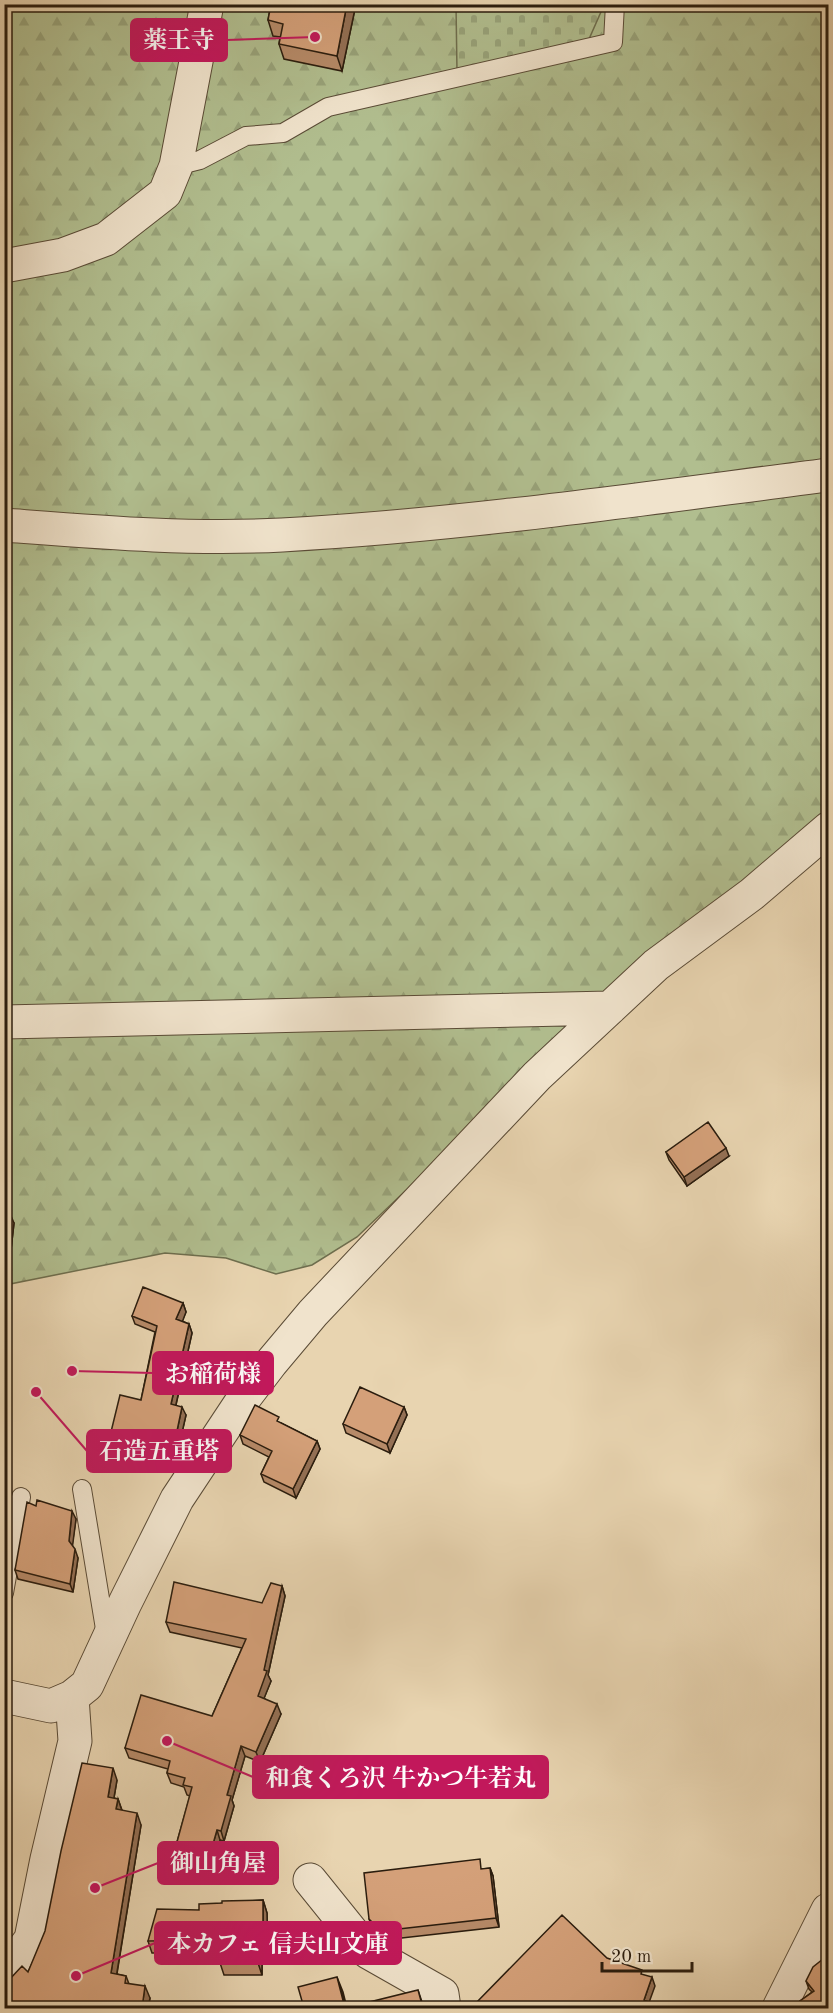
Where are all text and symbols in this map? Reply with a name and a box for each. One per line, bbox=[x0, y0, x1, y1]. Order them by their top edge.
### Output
callout: 薬王寺 bbox=[131, 19, 227, 61]
text: 薬王寺 bbox=[143, 27, 215, 54]
callout: お稲荷様 bbox=[153, 1352, 273, 1394]
text: お稲荷様 bbox=[165, 1361, 261, 1388]
callout: 石造五重塔 bbox=[87, 1430, 231, 1472]
text: 石造五重塔 bbox=[99, 1438, 219, 1465]
callout: 和食くろ沢 牛かつ牛若丸 bbox=[253, 1756, 548, 1798]
text: 和食くろ沢 牛かつ牛若丸 bbox=[266, 1765, 536, 1792]
callout: 御山角屋 bbox=[158, 1842, 278, 1884]
text: 御山角屋 bbox=[170, 1850, 266, 1877]
callout: 本カフェ 信夫山文庫 bbox=[155, 1922, 401, 1964]
text: 本カフェ 信夫山文庫 bbox=[167, 1931, 389, 1958]
scale bar bbox=[602, 1935, 692, 1973]
text: 20 m bbox=[611, 1948, 651, 1966]

